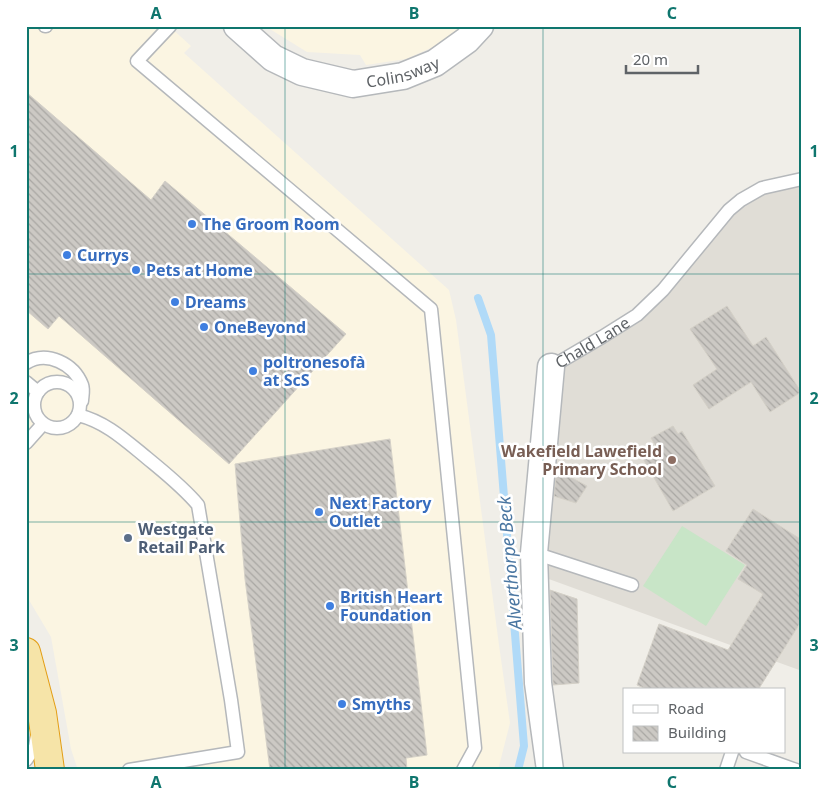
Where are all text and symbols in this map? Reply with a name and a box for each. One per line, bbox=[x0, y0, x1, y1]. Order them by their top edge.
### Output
text: A bbox=[150, 2, 162, 24]
text: B bbox=[409, 2, 419, 24]
text: C bbox=[667, 2, 677, 24]
scale bar bbox=[626, 42, 698, 74]
text: 20 m bbox=[633, 49, 668, 69]
street label: Colinsway bbox=[365, 51, 443, 93]
text: 1 bbox=[9, 140, 19, 162]
text: 1 bbox=[809, 140, 819, 162]
place label: The Groom Room bbox=[202, 213, 340, 235]
marker: The Groom Room bbox=[186, 218, 198, 230]
place label: Currys bbox=[77, 244, 129, 266]
marker: Currys bbox=[61, 249, 73, 261]
place label: Pets at Home bbox=[146, 259, 253, 281]
marker: Pets at Home bbox=[130, 264, 142, 276]
place label: Dreams bbox=[185, 291, 246, 313]
marker: Dreams bbox=[169, 296, 181, 308]
street label: Chald Lane bbox=[551, 311, 634, 373]
place label: OneBeyond bbox=[214, 316, 306, 338]
marker: OneBeyond bbox=[198, 321, 210, 333]
place label: poltronesofà at ScS bbox=[263, 351, 365, 391]
marker: poltronesofà at ScS bbox=[247, 365, 259, 377]
text: 2 bbox=[9, 387, 19, 409]
text: 2 bbox=[809, 387, 819, 409]
place label: Wakefield Lawefield Primary School bbox=[501, 440, 662, 480]
marker: Wakefield Lawefield Primary School bbox=[666, 454, 678, 466]
place label: Next Factory Outlet bbox=[329, 492, 432, 532]
water label: Alverthorpe Beck bbox=[491, 494, 527, 633]
marker: Next Factory Outlet bbox=[313, 506, 325, 518]
place label: Westgate Retail Park bbox=[138, 518, 225, 558]
marker: Westgate Retail Park bbox=[122, 532, 134, 544]
place label: British Heart Foundation bbox=[340, 586, 442, 626]
marker: British Heart Foundation bbox=[324, 600, 336, 612]
text: 3 bbox=[9, 634, 19, 656]
text: 3 bbox=[809, 634, 819, 656]
legend bbox=[623, 688, 786, 754]
place label: Smyths bbox=[352, 693, 411, 715]
marker: Smyths bbox=[336, 698, 348, 710]
text: Road bbox=[668, 698, 704, 718]
text: Building bbox=[668, 722, 726, 742]
text: A bbox=[150, 771, 162, 793]
text: B bbox=[409, 771, 419, 793]
text: C bbox=[667, 771, 677, 793]

